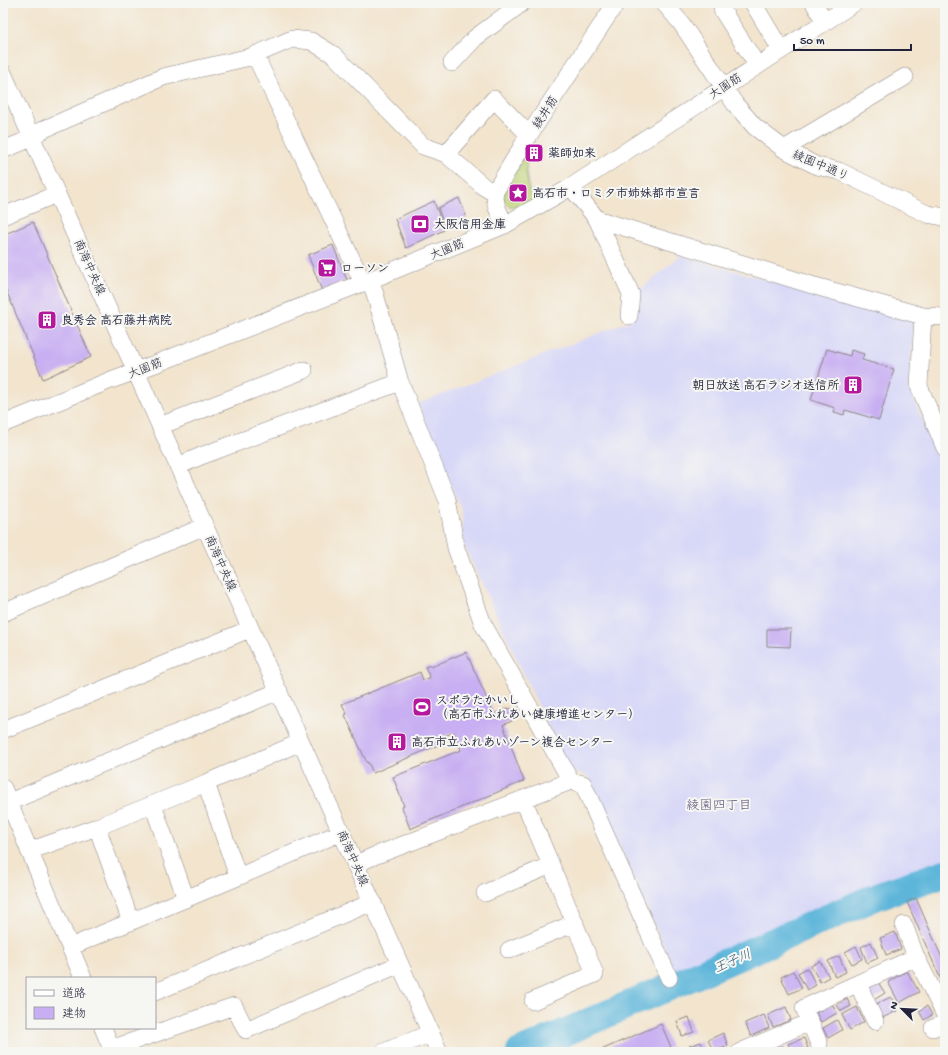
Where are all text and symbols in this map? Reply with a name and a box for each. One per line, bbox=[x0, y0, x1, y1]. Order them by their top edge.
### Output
scale bar bbox=[794, 26, 911, 52]
text: 50 m bbox=[800, 35, 825, 49]
street label: 大園筋 bbox=[707, 71, 745, 103]
street label: 綾井筋 bbox=[530, 94, 562, 132]
building icon: 薬師如来 bbox=[523, 142, 545, 164]
place label: 薬師如来 bbox=[548, 147, 596, 162]
street label: 綾園中通り bbox=[790, 148, 851, 185]
place icon: 高石市・ロミタ市姉妹都市宣言 bbox=[507, 182, 529, 204]
place label: 高石市・ロミタ市姉妹都市宣言 bbox=[532, 187, 700, 202]
bank icon: 大阪信用金庫 bbox=[409, 213, 431, 235]
place label: 大阪信用金庫 bbox=[434, 218, 506, 233]
street label: 南海中央線 bbox=[70, 237, 108, 298]
street label: 大園筋 bbox=[428, 237, 467, 264]
supermarket icon: ローソン bbox=[316, 257, 338, 279]
place label: ローソン bbox=[341, 263, 389, 277]
building icon: 良秀会 高石藤井病院 bbox=[36, 309, 58, 331]
place label: 良秀会 高石藤井病院 bbox=[61, 313, 172, 329]
street label: 大園筋 bbox=[126, 356, 165, 383]
building icon: 朝日放送 高石ラジオ送信所 bbox=[842, 374, 864, 396]
place label: 朝日放送 高石ラジオ送信所 bbox=[692, 379, 840, 394]
street label: 南海中央線 bbox=[201, 533, 239, 594]
place label: スポラたかいし （高石市ふれあい健康増進センター） bbox=[436, 695, 640, 723]
sports icon: スポラたかいし （高石市ふれあい健康増進センター） bbox=[411, 696, 433, 718]
building icon: 高石市立ふれあいゾーン複合センター bbox=[386, 731, 408, 753]
place label: 高石市立ふれあいゾーン複合センター bbox=[411, 736, 613, 751]
district label: 綾園四丁目 bbox=[686, 798, 752, 814]
street label: 南海中央線 bbox=[333, 828, 371, 889]
water label: 王子川 bbox=[712, 947, 754, 977]
legend bbox=[26, 977, 156, 1029]
text: 道路 bbox=[62, 987, 86, 1002]
north arrow bbox=[882, 989, 922, 1029]
text: N bbox=[888, 1000, 902, 1011]
text: 建物 bbox=[62, 1007, 86, 1022]

